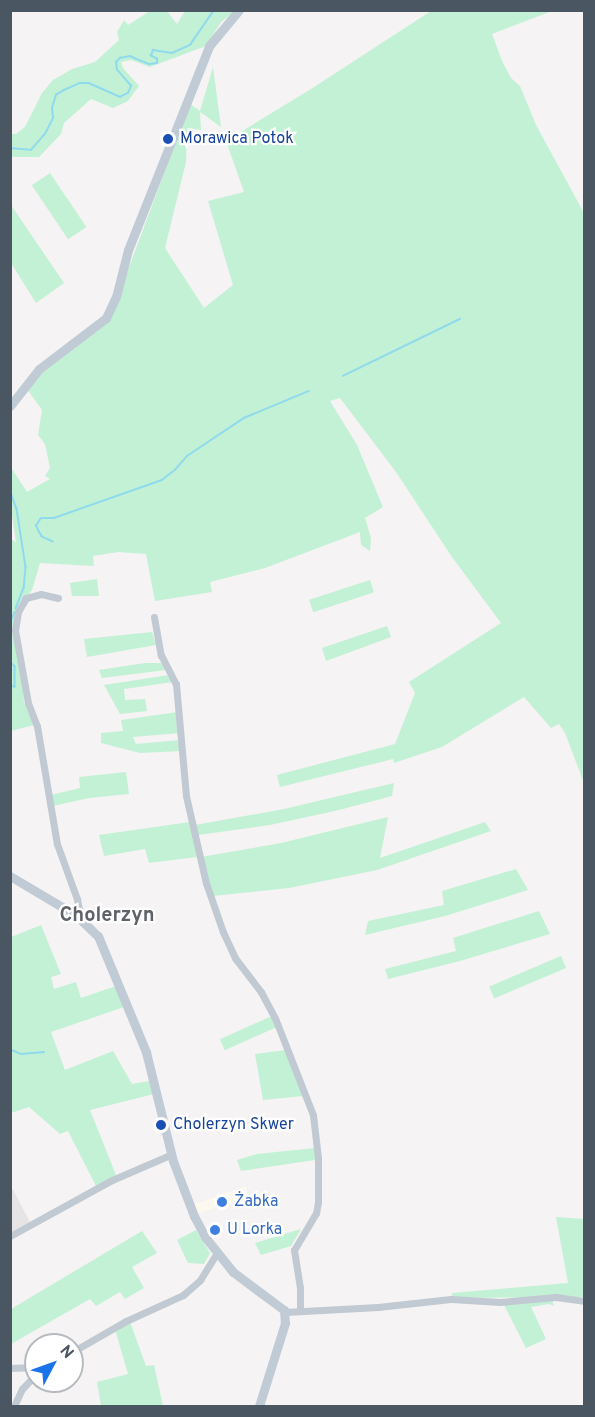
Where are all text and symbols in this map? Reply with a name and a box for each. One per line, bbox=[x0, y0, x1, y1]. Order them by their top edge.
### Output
place label: Morawica Potok bbox=[180, 129, 294, 149]
marker: Morawica Potok bbox=[161, 132, 175, 146]
district label: Cholerzyn bbox=[59, 904, 155, 928]
place label: Cholerzyn Skwer bbox=[173, 1115, 294, 1135]
marker: Cholerzyn Skwer bbox=[154, 1118, 168, 1132]
place label: Żabka bbox=[234, 1192, 278, 1212]
marker: Żabka bbox=[215, 1195, 229, 1209]
place label: U Lorka bbox=[227, 1220, 282, 1240]
marker: U Lorka bbox=[208, 1223, 222, 1237]
north arrow bbox=[24, 1333, 84, 1393]
text: N bbox=[55, 1342, 77, 1363]

